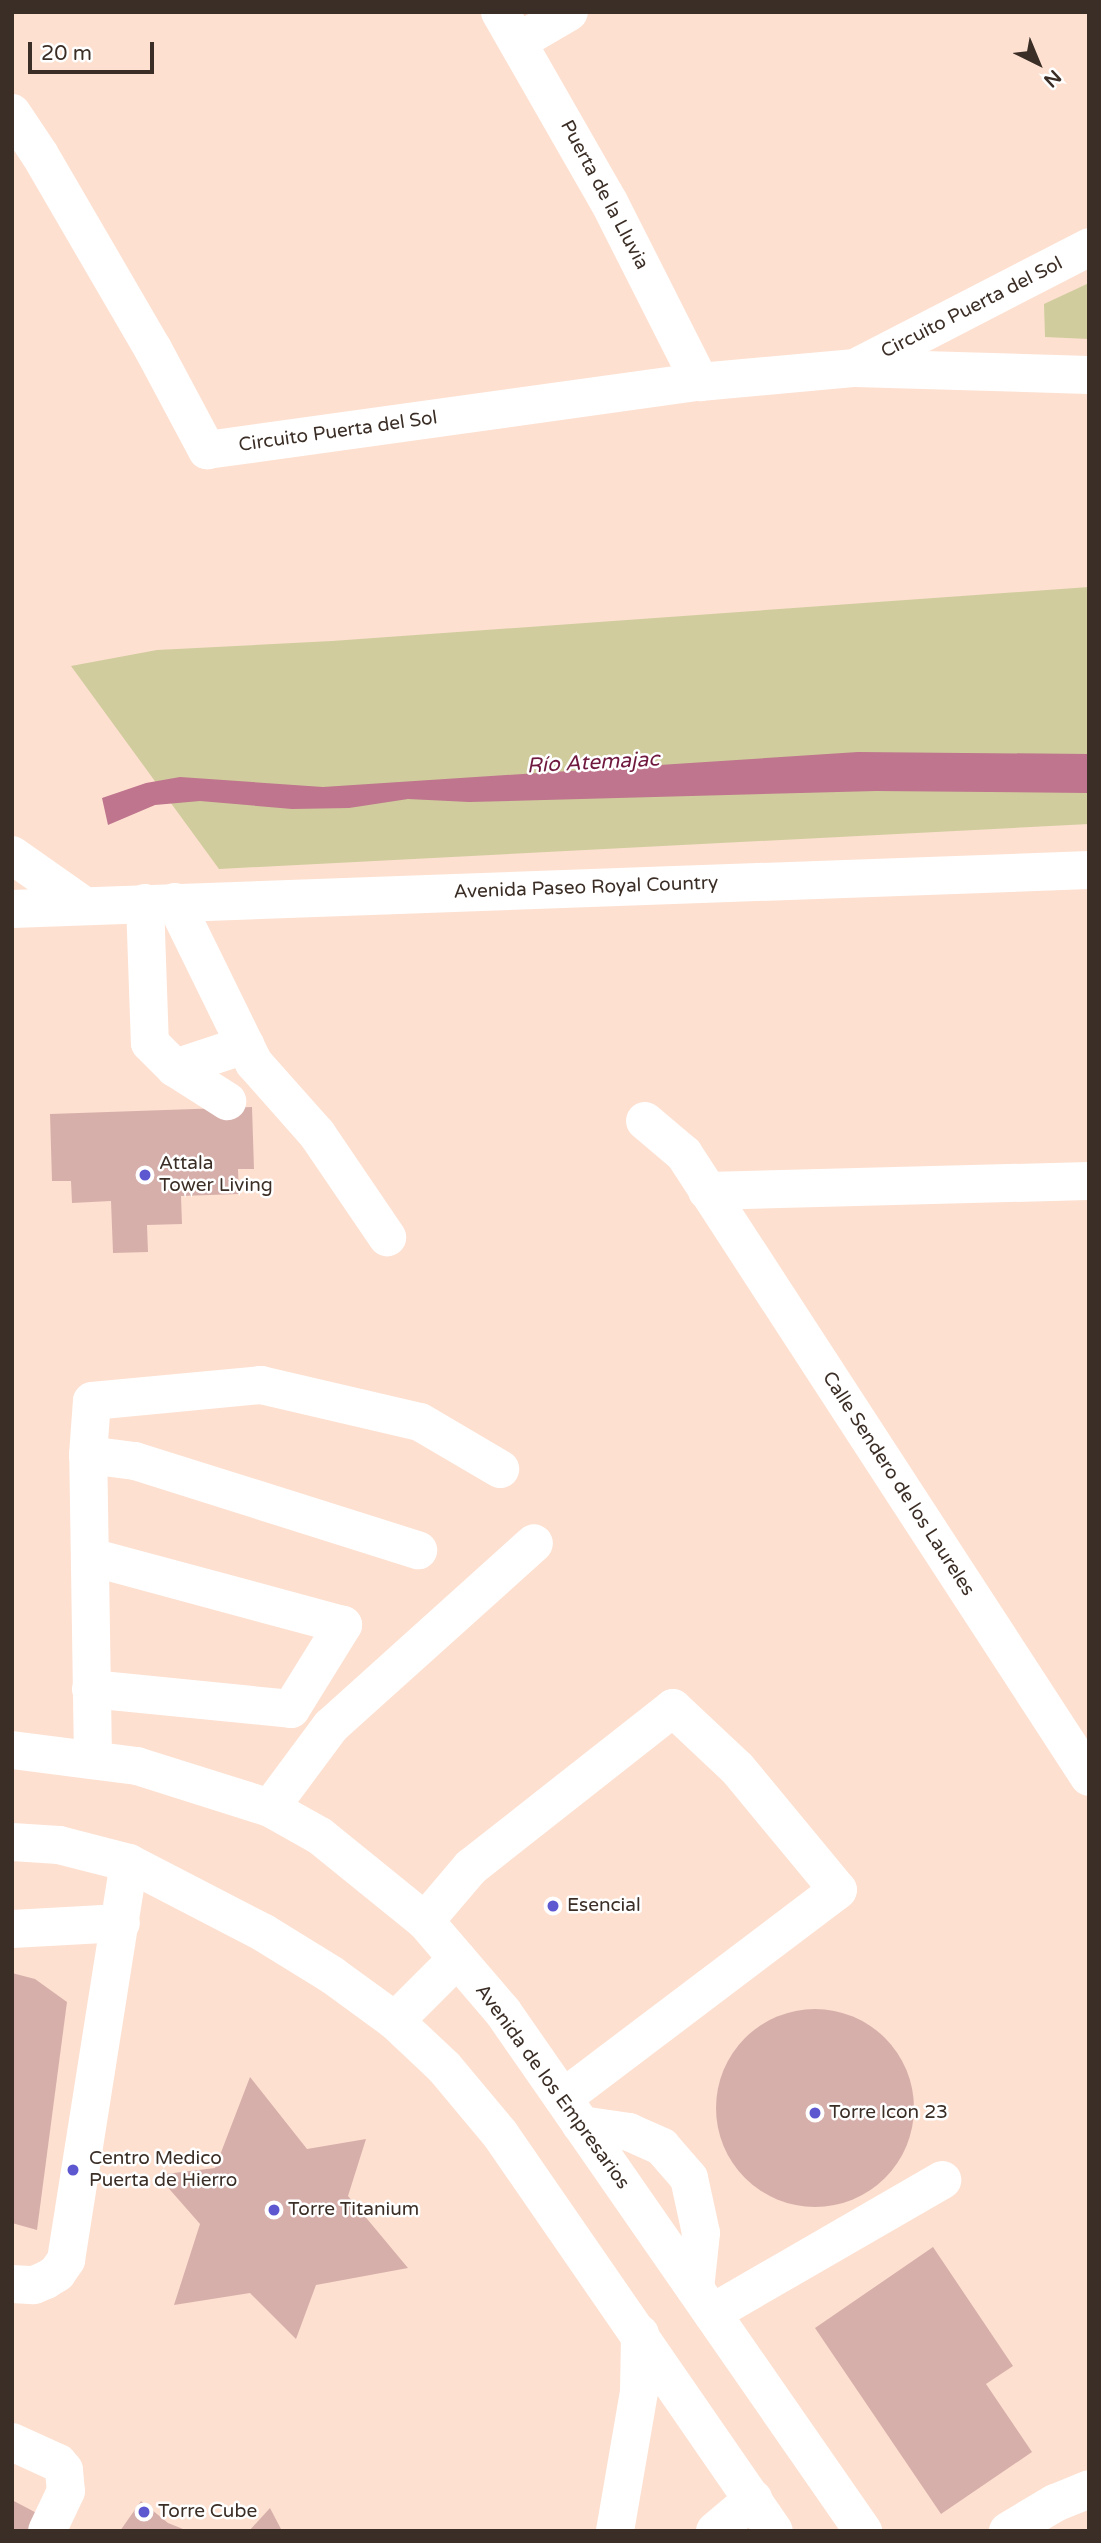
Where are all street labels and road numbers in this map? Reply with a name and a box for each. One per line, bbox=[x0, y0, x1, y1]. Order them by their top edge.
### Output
street label: Puerta de la Lluvia bbox=[555, 116, 653, 274]
street label: Circuito Puerta del Sol bbox=[878, 252, 1066, 364]
street label: Circuito Puerta del Sol bbox=[237, 407, 439, 457]
street label: Avenida Paseo Royal Country bbox=[453, 872, 719, 904]
street label: Calle Sendero de los Laureles bbox=[817, 1368, 979, 1600]
street label: Avenida de los Empresarios bbox=[470, 1980, 634, 2194]

